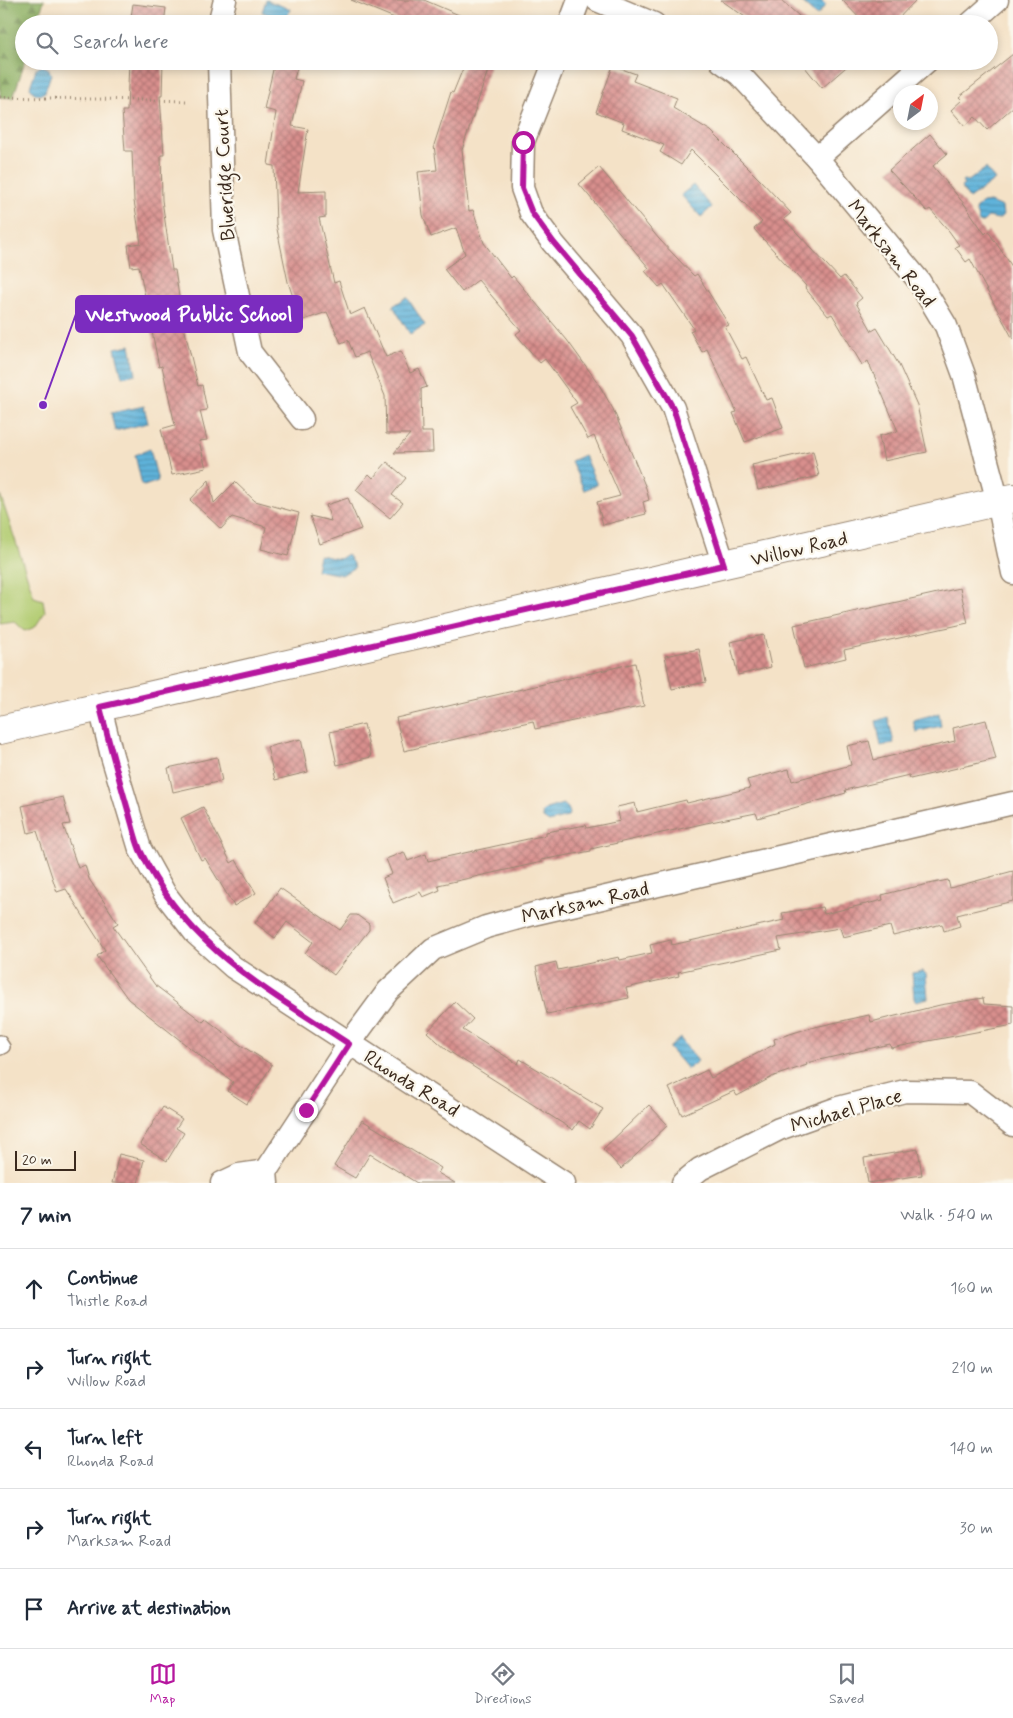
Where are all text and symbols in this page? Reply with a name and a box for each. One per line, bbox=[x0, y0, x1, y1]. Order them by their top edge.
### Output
search box bbox=[15, 15, 998, 70]
icon: search bbox=[33, 29, 61, 57]
text: Search here bbox=[73, 30, 169, 55]
north arrow bbox=[893, 85, 938, 130]
street label: Blueridge Court bbox=[209, 108, 244, 241]
route start bbox=[512, 131, 535, 154]
street label: Marksam Road bbox=[840, 194, 941, 313]
callout: Westwood Public School bbox=[76, 296, 302, 332]
text: Westwood Public School bbox=[85, 301, 292, 329]
street label: Willow Road bbox=[748, 525, 850, 574]
street label: Marksam Road bbox=[519, 876, 652, 931]
street label: Rhonda Road bbox=[358, 1044, 464, 1124]
street label: Michael Place bbox=[787, 1083, 905, 1140]
route end bbox=[295, 1099, 318, 1122]
scale bar bbox=[15, 1148, 76, 1171]
text: 20 m bbox=[22, 1151, 52, 1169]
text: 7 min bbox=[20, 1202, 72, 1230]
text: Walk · 540 m bbox=[900, 1205, 993, 1226]
text: Continue bbox=[67, 1266, 138, 1291]
icon: ahead bbox=[20, 1275, 48, 1303]
text: 160 m bbox=[950, 1278, 993, 1299]
text: Thistle Road bbox=[67, 1291, 148, 1312]
text: Turn right bbox=[67, 1346, 151, 1371]
icon: right bbox=[20, 1355, 48, 1383]
text: 210 m bbox=[952, 1358, 993, 1379]
text: Willow Road bbox=[67, 1371, 146, 1392]
text: Turn left bbox=[67, 1426, 143, 1451]
icon: left bbox=[20, 1435, 48, 1463]
text: 140 m bbox=[949, 1438, 993, 1459]
text: Rhonda Road bbox=[67, 1451, 153, 1472]
text: Turn right bbox=[67, 1506, 151, 1531]
icon: right bbox=[20, 1515, 48, 1543]
text: 30 m bbox=[960, 1518, 993, 1539]
text: Marksam Road bbox=[67, 1531, 171, 1552]
icon: arrive bbox=[20, 1595, 48, 1623]
text: Arrive at destination bbox=[67, 1596, 231, 1621]
tab: Map bbox=[149, 1660, 177, 1708]
tab: Directions bbox=[474, 1660, 532, 1708]
tab: Saved bbox=[829, 1660, 864, 1708]

